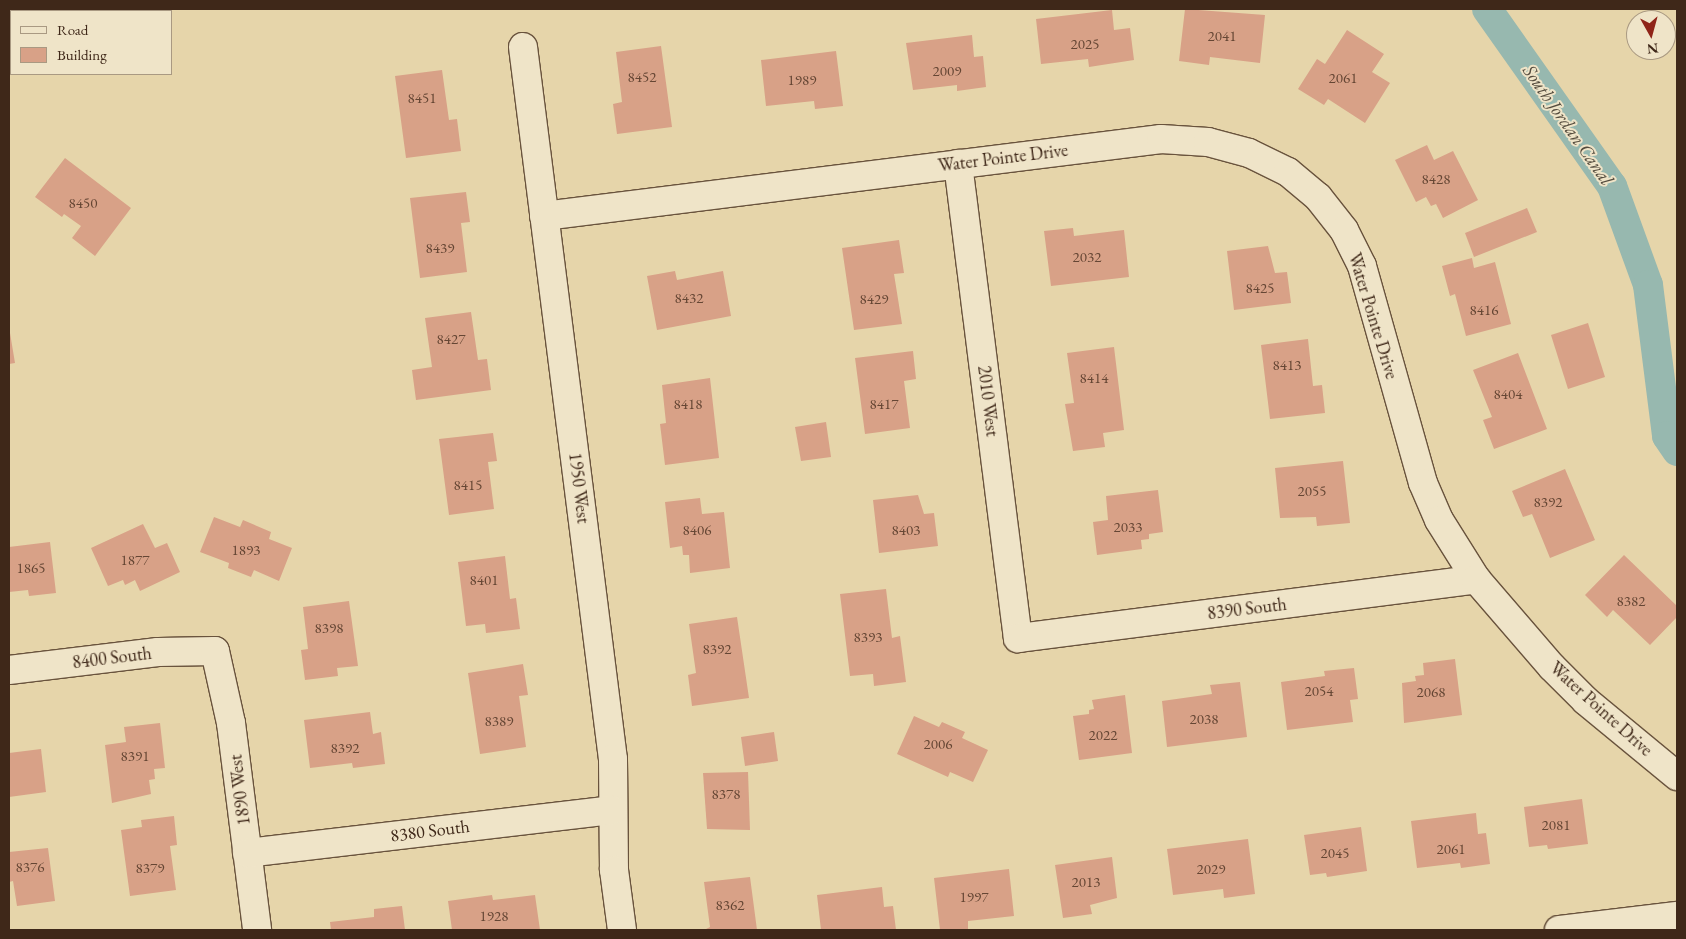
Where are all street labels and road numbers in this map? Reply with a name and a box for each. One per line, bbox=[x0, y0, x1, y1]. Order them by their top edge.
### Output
street label: Water Pointe Drive bbox=[937, 139, 1069, 177]
street label: Water Pointe Drive bbox=[1344, 250, 1402, 382]
street label: 2010 West bbox=[973, 364, 1003, 438]
street label: 1950 West bbox=[564, 451, 594, 525]
street label: 8390 South bbox=[1206, 593, 1288, 625]
street label: 8400 South bbox=[71, 642, 153, 674]
street label: Water Pointe Drive bbox=[1545, 657, 1657, 761]
street label: 1890 West bbox=[225, 753, 255, 827]
street label: 8380 South bbox=[389, 815, 471, 847]

